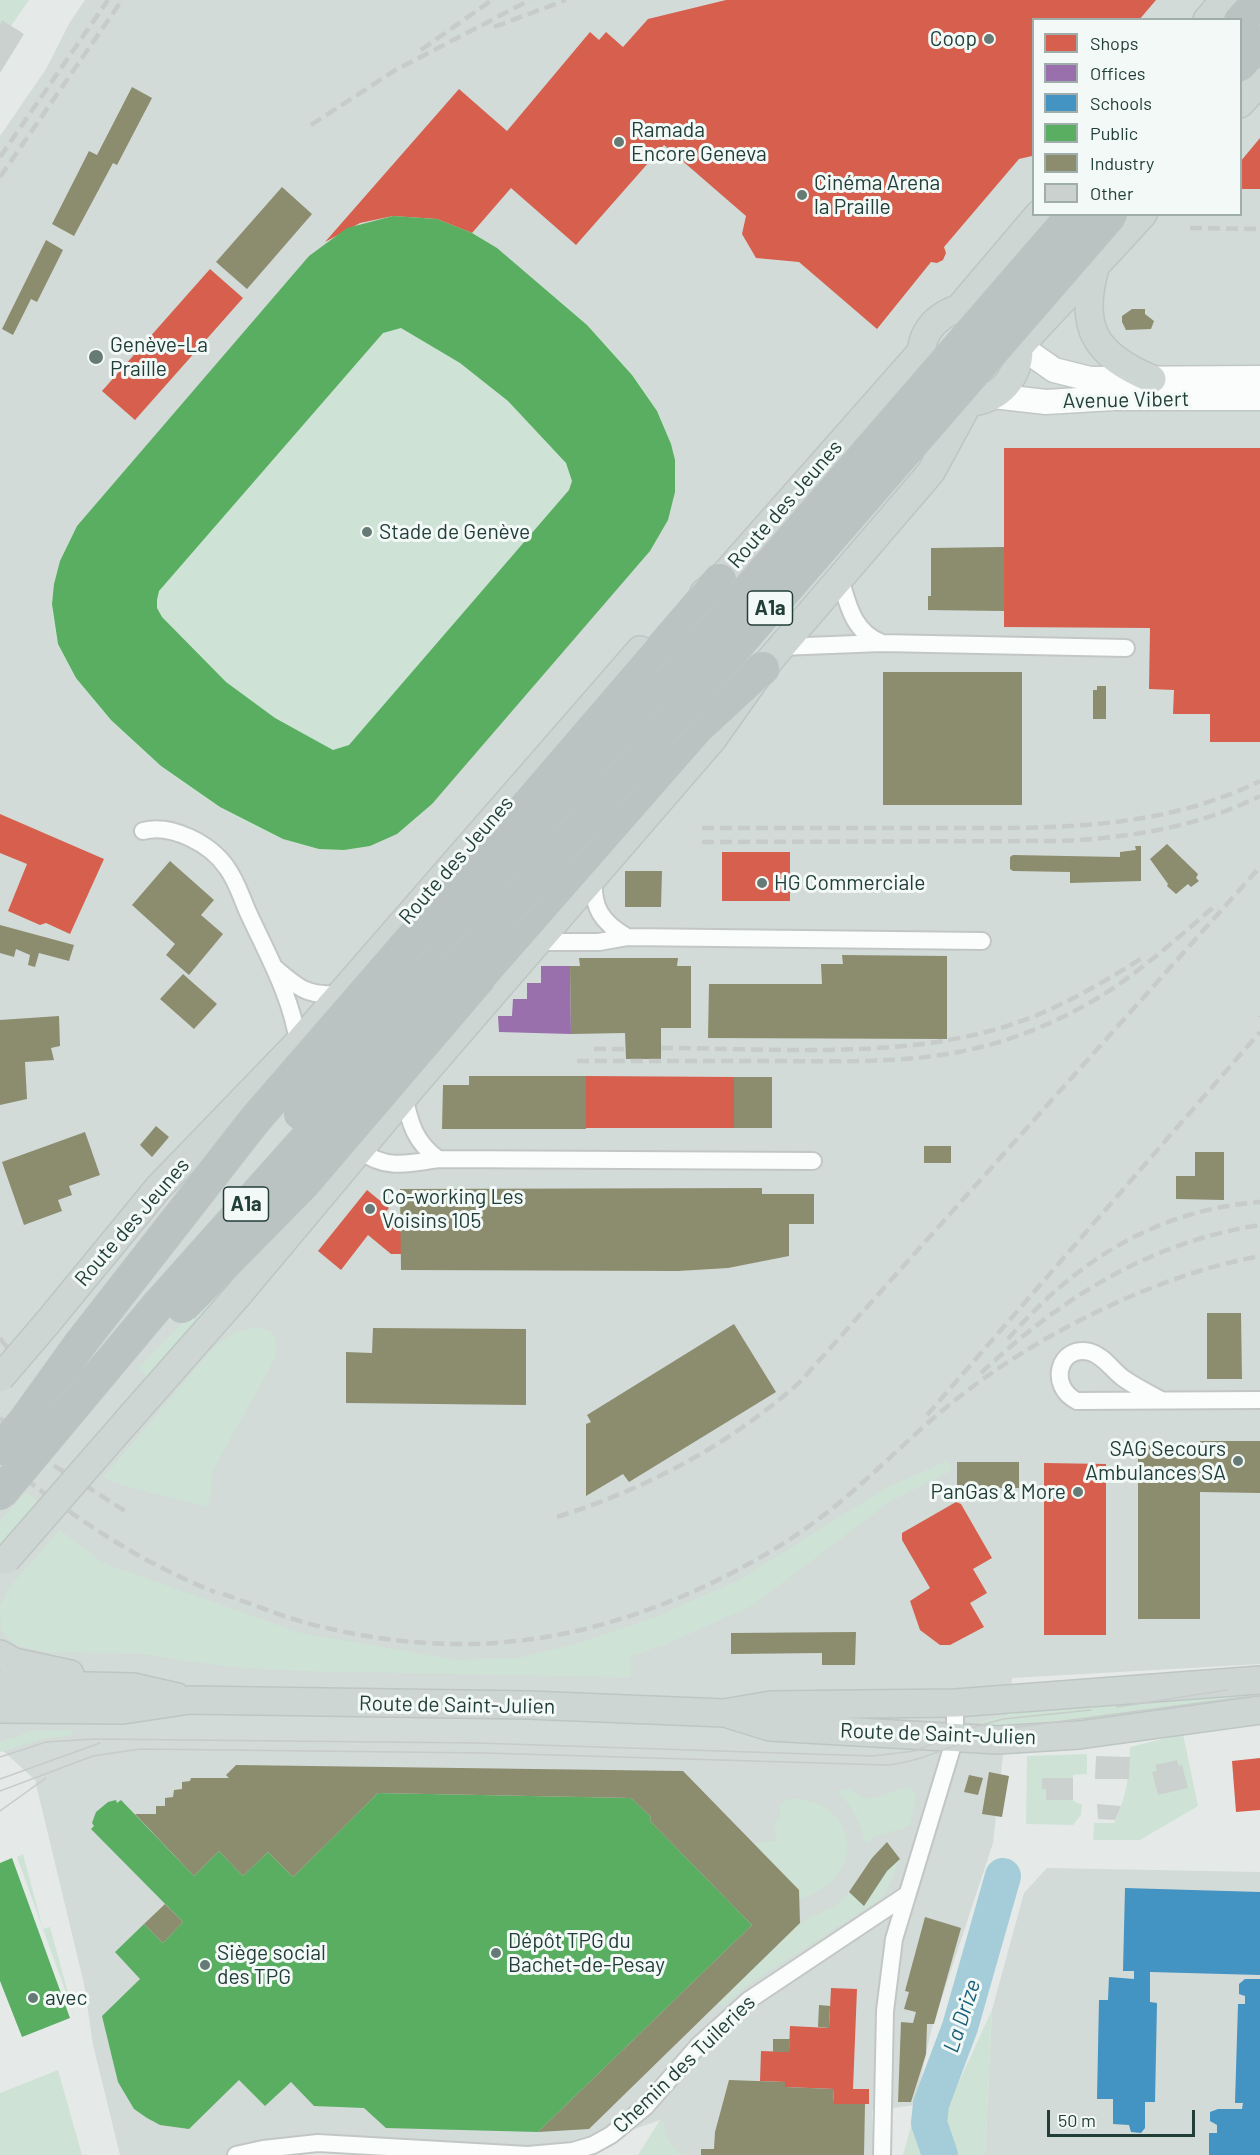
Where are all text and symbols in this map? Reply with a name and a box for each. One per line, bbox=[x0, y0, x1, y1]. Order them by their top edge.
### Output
legend bbox=[1032, 18, 1242, 216]
place label: Coop bbox=[930, 26, 977, 52]
marker: Coop bbox=[982, 32, 996, 46]
text: Shops bbox=[1090, 32, 1139, 54]
text: Offices bbox=[1090, 62, 1146, 84]
text: Schools bbox=[1090, 92, 1152, 114]
place label: Ramada Encore Geneva bbox=[631, 117, 767, 167]
text: Public bbox=[1090, 122, 1138, 144]
marker: Ramada Encore Geneva bbox=[612, 135, 626, 149]
text: Industry bbox=[1090, 152, 1154, 174]
place label: Cinéma Arena la Praille bbox=[814, 170, 940, 220]
text: Other bbox=[1090, 182, 1133, 204]
marker: Cinéma Arena la Praille bbox=[795, 188, 809, 202]
place label: Genève-La Praille bbox=[110, 332, 208, 382]
marker: Genève-La Praille bbox=[87, 348, 105, 366]
street label: Avenue Vibert bbox=[1062, 386, 1190, 414]
street label: Route des Jeunes bbox=[722, 435, 848, 573]
place label: Stade de Genève bbox=[379, 519, 530, 545]
marker: Stade de Genève bbox=[360, 525, 374, 539]
road number: A1a bbox=[748, 591, 792, 625]
street label: Route des Jeunes bbox=[393, 791, 519, 929]
place label: HG Commerciale bbox=[774, 870, 925, 896]
marker: HG Commerciale bbox=[755, 876, 769, 890]
street label: Route des Jeunes bbox=[69, 1153, 195, 1291]
place label: Co-working Les Voisins 105 bbox=[382, 1184, 524, 1234]
road number: A1a bbox=[224, 1187, 268, 1221]
marker: Co-working Les Voisins 105 bbox=[363, 1202, 377, 1216]
place label: SAG Secours Ambulances SA bbox=[1085, 1436, 1226, 1486]
marker: SAG Secours Ambulances SA bbox=[1231, 1454, 1245, 1468]
place label: PanGas & More bbox=[931, 1479, 1066, 1505]
marker: PanGas & More bbox=[1071, 1485, 1085, 1499]
street label: Route de Saint-Julien bbox=[359, 1691, 555, 1719]
street label: Route de Saint-Julien bbox=[839, 1718, 1037, 1750]
place label: Dépôt TPG du Bachet-de-Pesay bbox=[508, 1928, 665, 1978]
place label: Siège social des TPG bbox=[217, 1940, 326, 1990]
marker: Dépôt TPG du Bachet-de-Pesay bbox=[489, 1946, 503, 1960]
marker: Siège social des TPG bbox=[198, 1958, 212, 1972]
water label: La Drize bbox=[938, 1976, 986, 2056]
place label: avec bbox=[45, 1985, 87, 2011]
street label: Chemin des Tuileries bbox=[608, 1990, 760, 2138]
marker: avec bbox=[26, 1991, 40, 2005]
scale bar bbox=[1050, 2098, 1198, 2136]
text: 50 m bbox=[1058, 2109, 1096, 2131]

